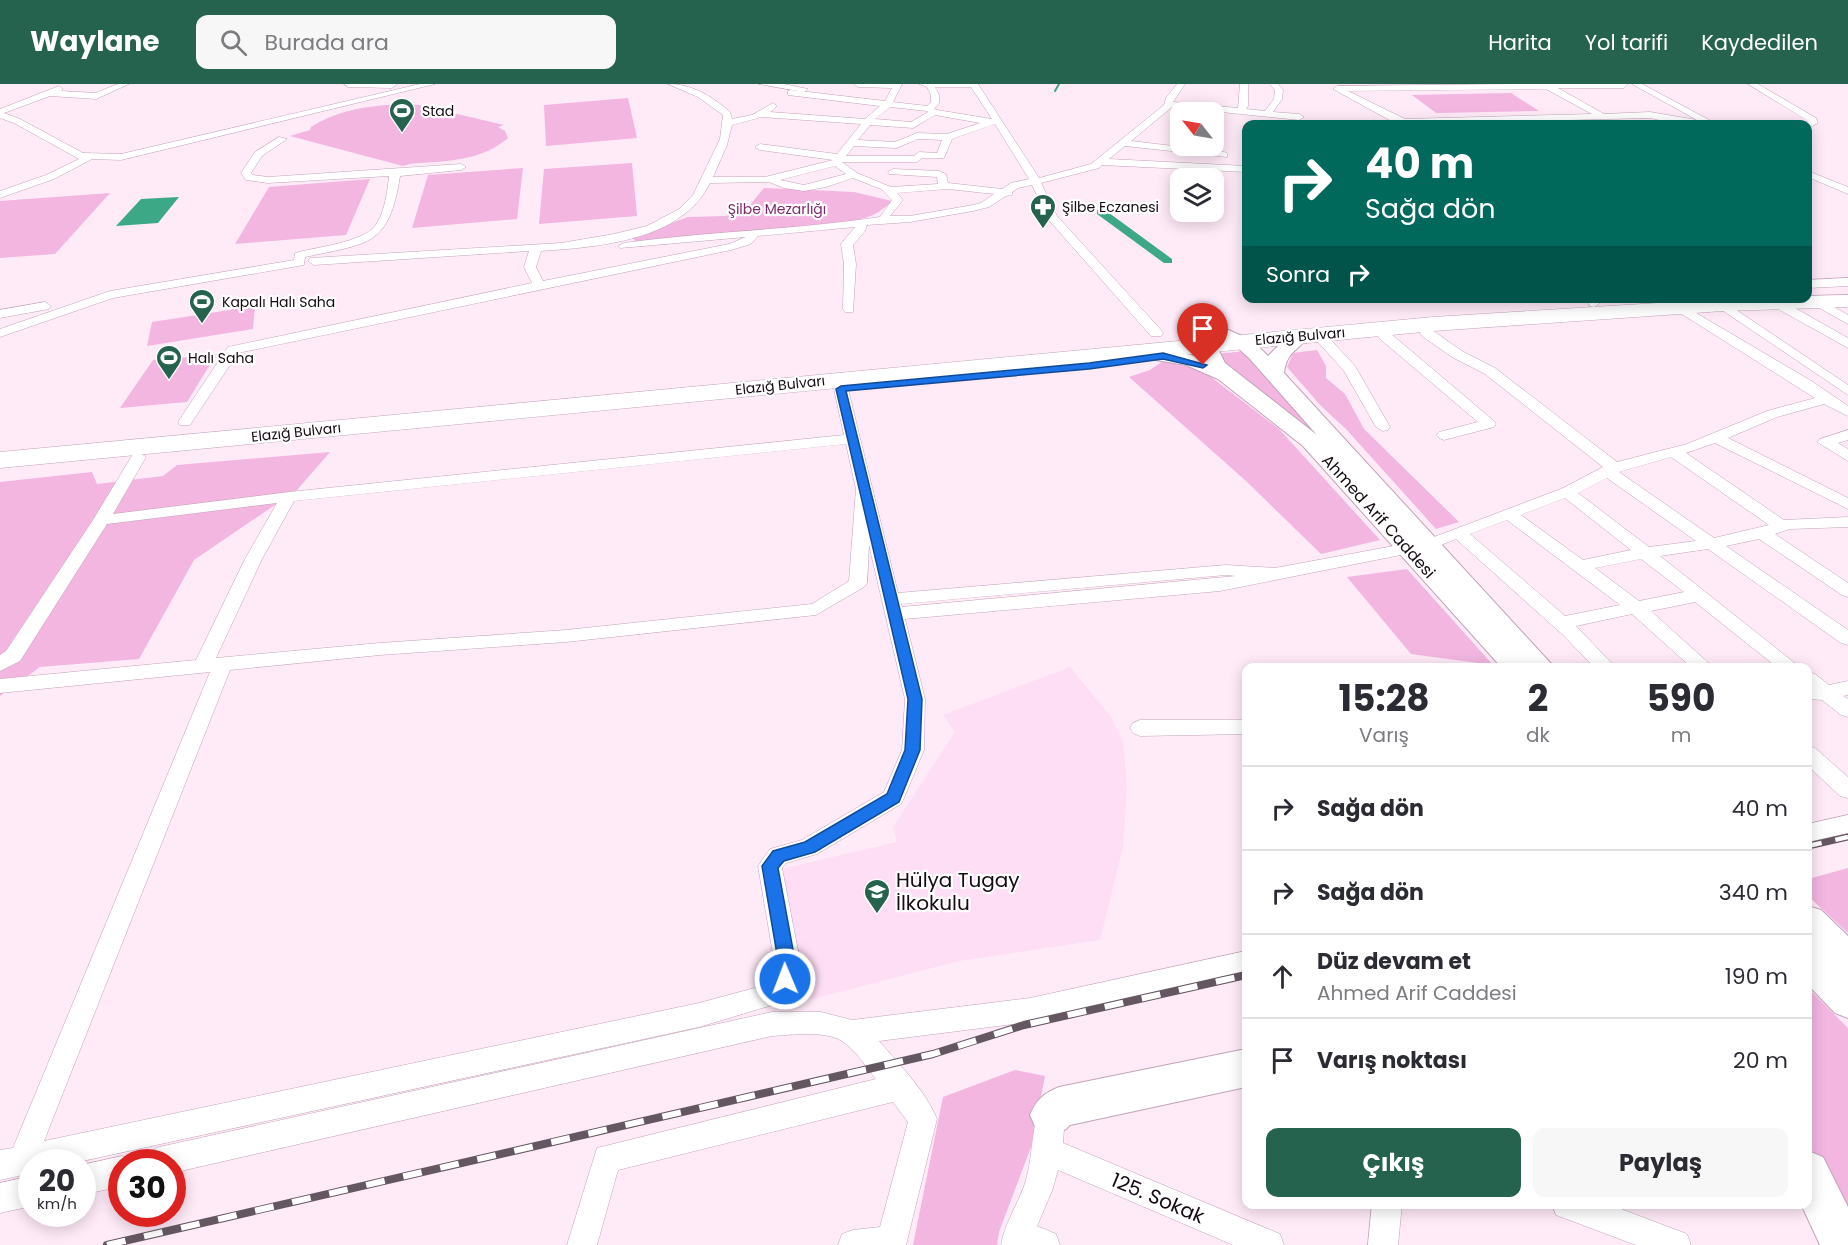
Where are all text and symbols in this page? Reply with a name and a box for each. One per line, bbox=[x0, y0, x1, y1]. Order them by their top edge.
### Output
search box bbox=[196, 15, 616, 69]
text: Waylane bbox=[30, 22, 160, 61]
icon: search bbox=[217, 26, 250, 59]
text: Burada ara bbox=[265, 27, 389, 58]
text: Harita bbox=[1488, 28, 1552, 57]
text: Yol tarifi bbox=[1585, 28, 1668, 57]
text: Kaydedilen bbox=[1701, 28, 1818, 57]
sports icon: Stad bbox=[387, 96, 417, 134]
place label: Stad bbox=[422, 101, 454, 121]
north arrow bbox=[1170, 102, 1224, 156]
map controls bbox=[1170, 102, 1224, 222]
text: 40 m bbox=[1365, 134, 1474, 193]
icon: right bbox=[1266, 144, 1344, 222]
button: layers bbox=[1170, 168, 1224, 222]
text: Sağa dön bbox=[1365, 190, 1496, 227]
pharmacy icon: Şilbe Eczanesi bbox=[1028, 192, 1058, 230]
place label: Şilbe Eczanesi bbox=[1062, 197, 1159, 217]
park label: Şilbe Mezarlığı bbox=[728, 199, 826, 219]
icon: right bbox=[1342, 258, 1375, 291]
text: Sonra bbox=[1266, 259, 1330, 290]
sports icon: Kapalı Halı Saha bbox=[187, 287, 217, 325]
place label: Kapalı Halı Saha bbox=[222, 292, 335, 312]
pin bbox=[1177, 303, 1228, 365]
icon: arrive bbox=[1186, 312, 1219, 345]
street label: Elazığ Bulvarı bbox=[1254, 322, 1346, 350]
sports icon: Halı Saha bbox=[154, 343, 184, 381]
place label: Halı Saha bbox=[188, 348, 254, 368]
street label: Elazığ Bulvarı bbox=[734, 370, 826, 400]
street label: Elazığ Bulvarı bbox=[250, 417, 342, 447]
street label: Ahmed Arif Caddesi bbox=[1317, 449, 1441, 583]
text: 15:28 bbox=[1339, 673, 1430, 724]
text: 2 bbox=[1528, 673, 1548, 724]
text: 590 bbox=[1646, 673, 1715, 724]
text: Varış bbox=[1359, 721, 1409, 749]
text: dk bbox=[1526, 721, 1550, 749]
text: m bbox=[1671, 721, 1691, 749]
icon: right bbox=[1266, 792, 1299, 825]
text: Sağa dön bbox=[1317, 793, 1424, 824]
text: 40 m bbox=[1732, 793, 1788, 824]
place label: Hülya Tugay İlkokulu bbox=[896, 866, 1020, 917]
icon: right bbox=[1266, 876, 1299, 909]
school or university icon: Hülya Tugay İlkokulu bbox=[862, 877, 892, 915]
text: Sağa dön bbox=[1317, 877, 1424, 908]
text: 340 m bbox=[1719, 877, 1788, 908]
text: Düz devam et bbox=[1317, 946, 1471, 977]
position arrow bbox=[753, 947, 817, 1011]
icon: ahead bbox=[1266, 960, 1299, 993]
text: 190 m bbox=[1725, 961, 1788, 992]
text: Ahmed Arif Caddesi bbox=[1317, 979, 1517, 1007]
icon: arrive bbox=[1266, 1044, 1299, 1077]
text: Varış noktası bbox=[1317, 1045, 1467, 1076]
text: 20 m bbox=[1733, 1045, 1788, 1076]
button: Çıkış bbox=[1266, 1128, 1521, 1197]
button: Paylaş bbox=[1533, 1128, 1788, 1197]
speed limit sign: 30 bbox=[108, 1149, 186, 1227]
text: 20 bbox=[39, 1159, 75, 1202]
street label: 125. Sokak bbox=[1107, 1166, 1210, 1230]
text: km/h bbox=[37, 1193, 77, 1214]

